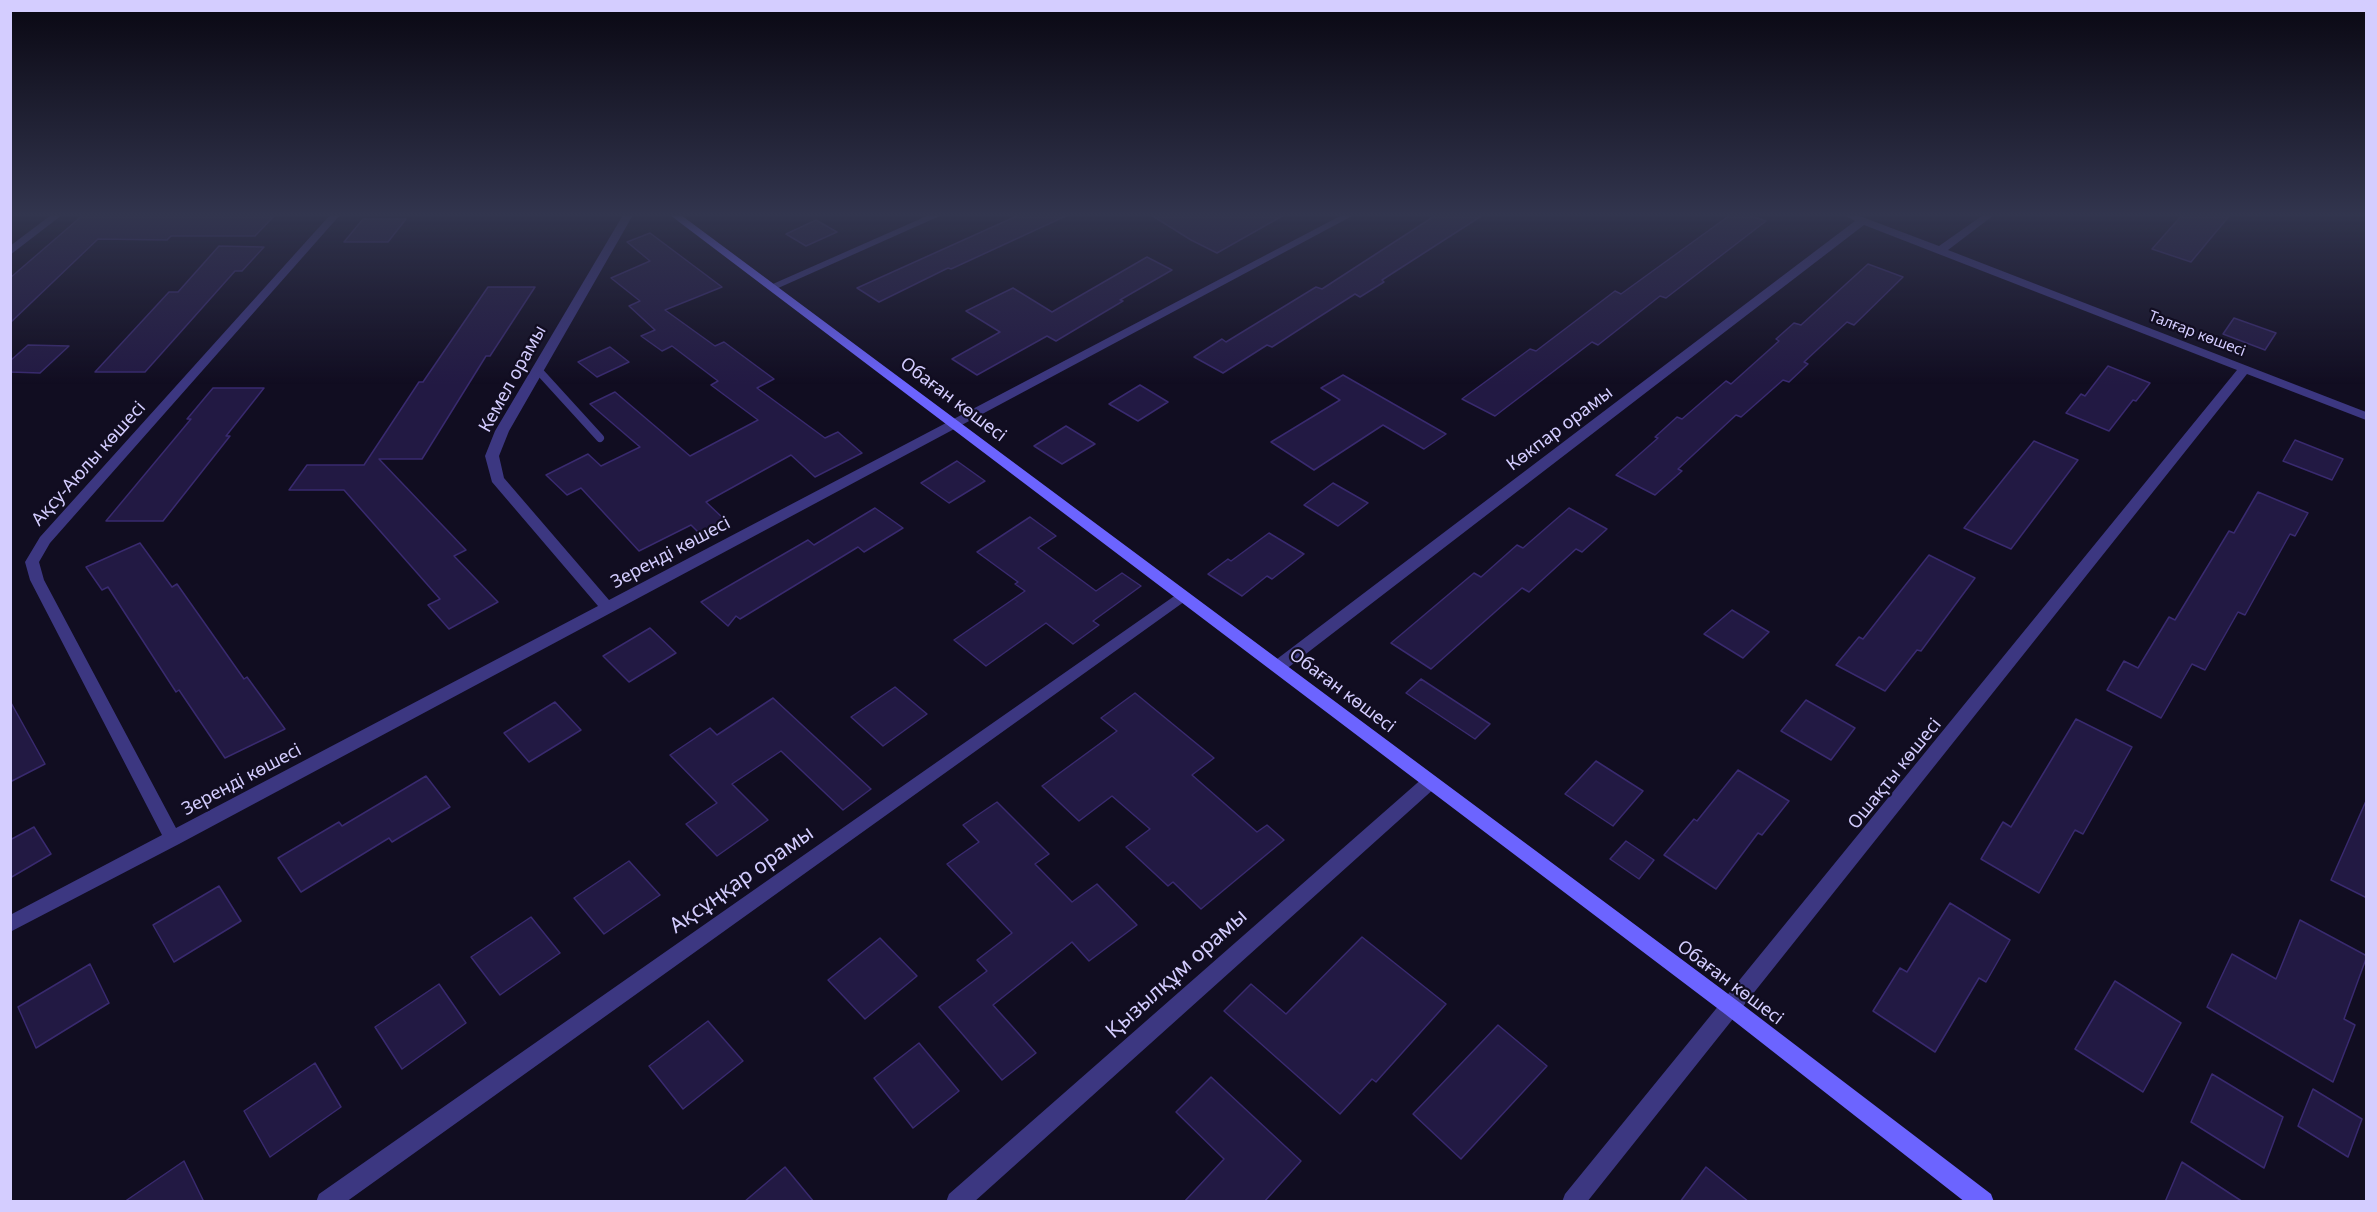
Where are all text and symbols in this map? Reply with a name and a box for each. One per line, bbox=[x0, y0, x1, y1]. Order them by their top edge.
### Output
street label: Талғар көшесі bbox=[2146, 307, 2248, 361]
street label: Кемел орамы bbox=[475, 322, 551, 436]
street label: Обаған көшесі bbox=[896, 353, 1010, 447]
street label: Көкпар орамы bbox=[1503, 382, 1617, 476]
street label: Ақсу-Аюлы көшесі bbox=[28, 397, 150, 531]
street label: Зеренді көшесі bbox=[608, 512, 734, 594]
street label: Обаған көшесі bbox=[1285, 644, 1399, 738]
street label: Ошақты көшесі bbox=[1844, 714, 1946, 834]
street label: Зеренді көшесі bbox=[179, 739, 305, 821]
street label: Ақсұңқар орамы bbox=[665, 821, 819, 939]
street label: Қызылқұм орамы bbox=[1101, 904, 1253, 1044]
street label: Обаған көшесі bbox=[1673, 936, 1787, 1030]

